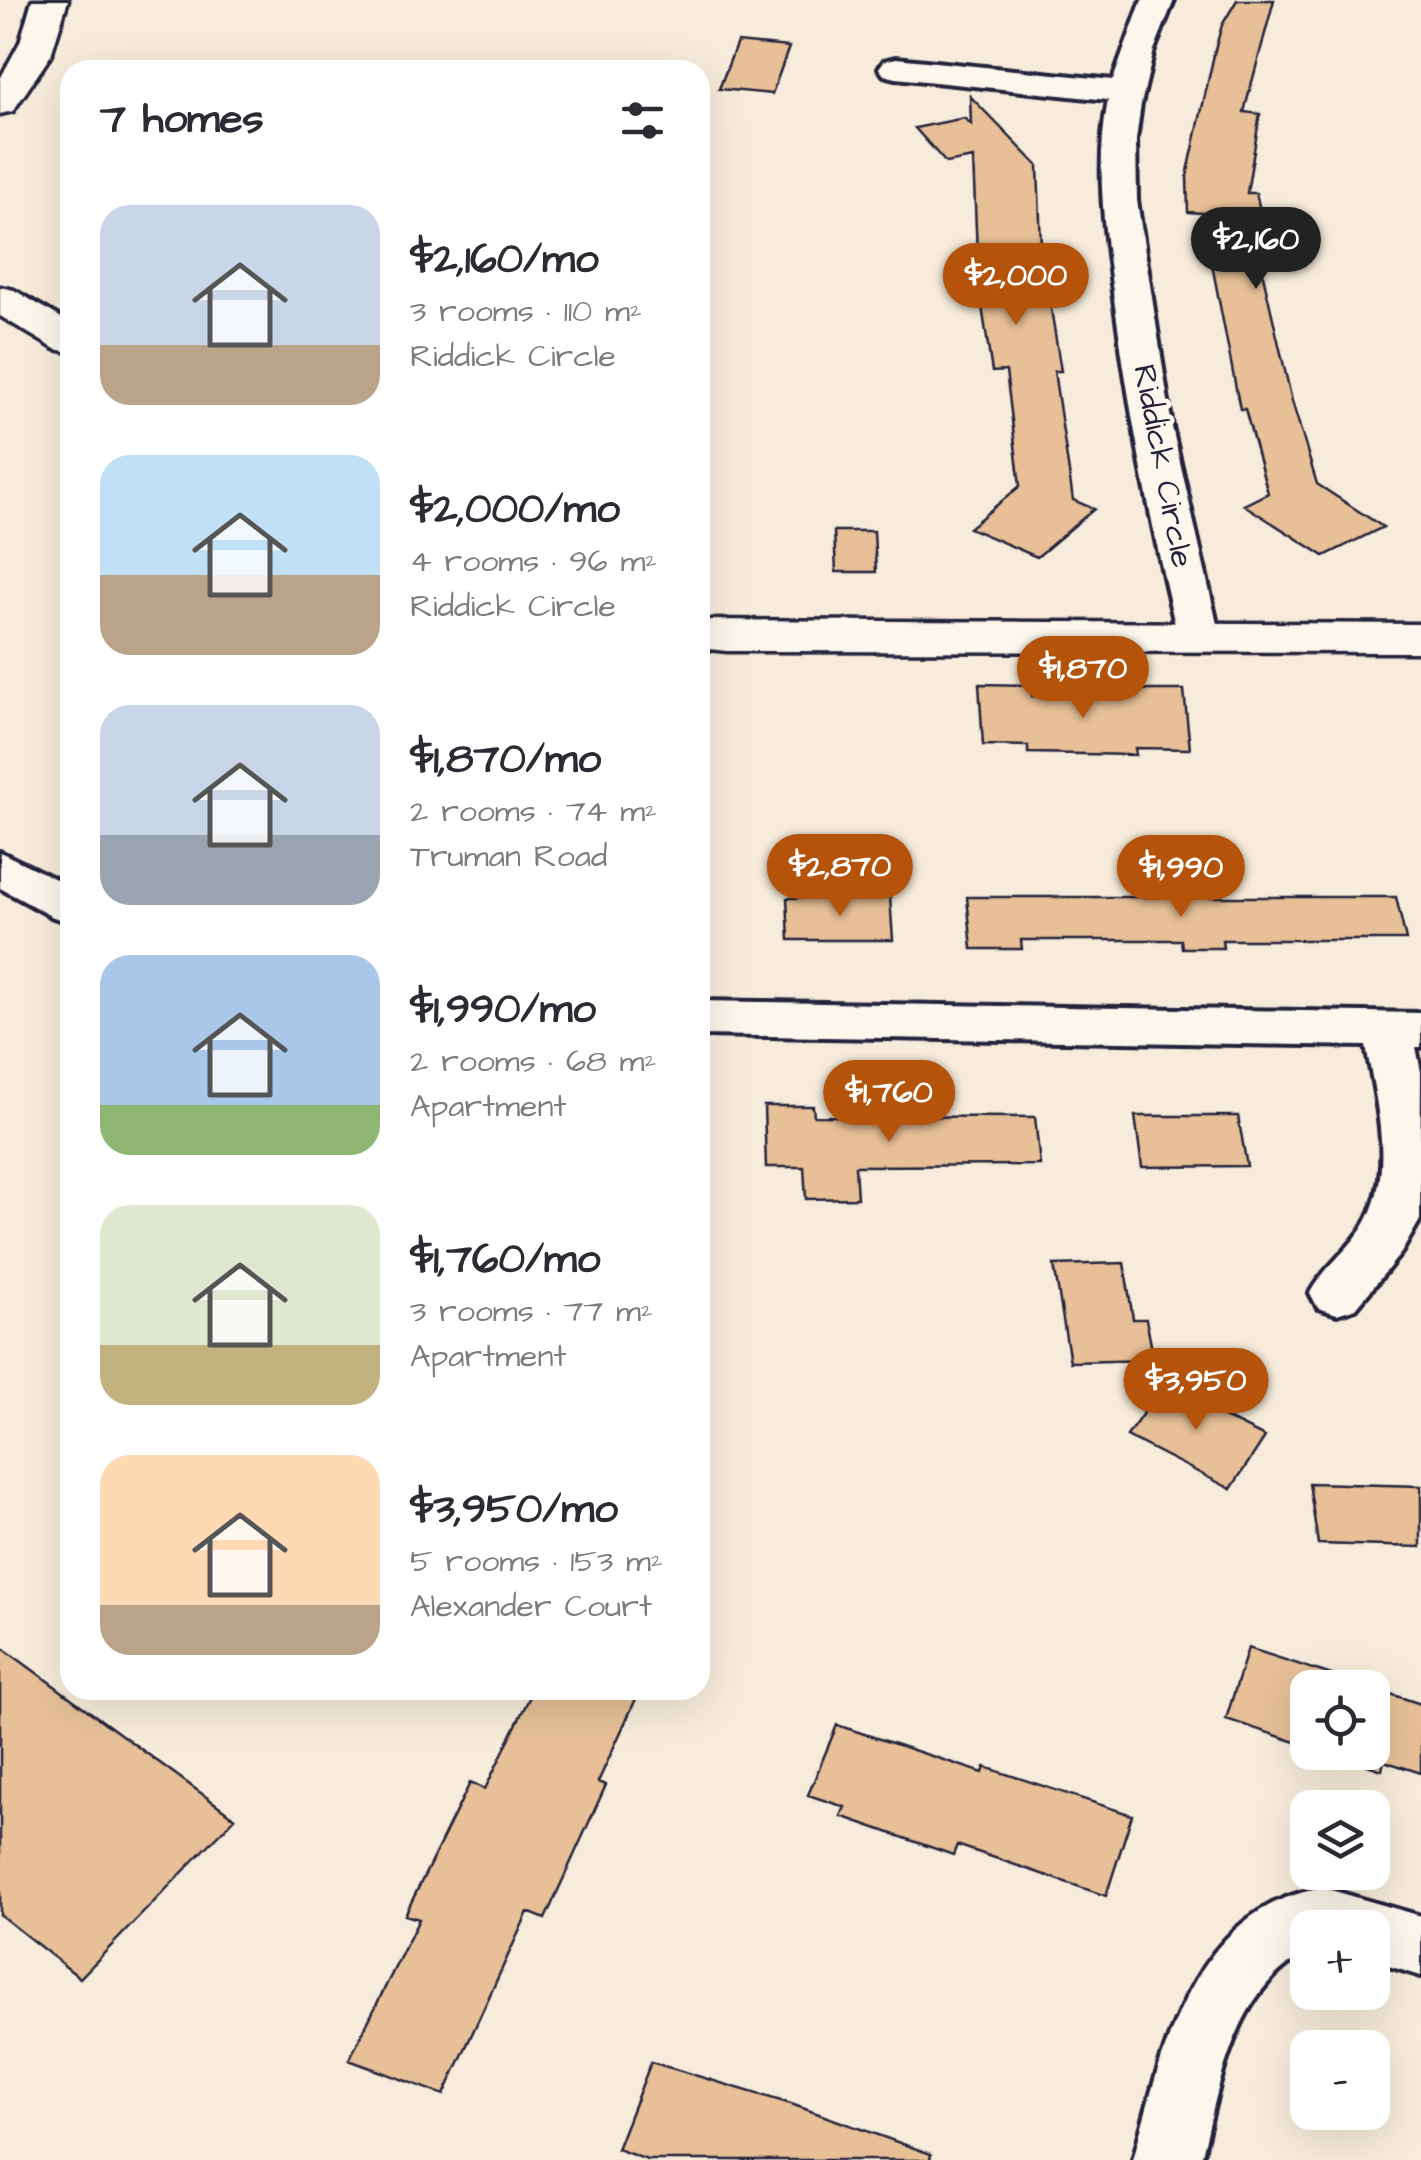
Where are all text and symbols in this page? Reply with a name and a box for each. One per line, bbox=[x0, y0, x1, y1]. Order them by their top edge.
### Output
text: 7 homes bbox=[100, 91, 264, 149]
icon: filters bbox=[615, 93, 670, 148]
pin: $2,160 bbox=[1175, 207, 1337, 292]
text: $2,160 bbox=[1213, 217, 1299, 262]
text: $2,160/mo bbox=[410, 231, 599, 289]
pin: $2,000 bbox=[935, 243, 1097, 328]
icon: home bbox=[180, 245, 300, 365]
text: $2,000 bbox=[965, 253, 1067, 298]
text: 3 rooms · 110 m² bbox=[410, 289, 642, 334]
text: Riddick Circle bbox=[410, 334, 616, 379]
street label: Riddick Circle bbox=[1121, 361, 1205, 571]
text: $2,000/mo bbox=[410, 481, 620, 539]
icon: home bbox=[180, 495, 300, 615]
text: 4 rooms · 96 m² bbox=[410, 539, 657, 584]
text: Riddick Circle bbox=[410, 584, 616, 629]
pin: $1,870 bbox=[1002, 636, 1164, 721]
text: $1,870 bbox=[1039, 646, 1127, 691]
text: $1,870/mo bbox=[410, 731, 601, 789]
icon: home bbox=[180, 745, 300, 865]
text: 2 rooms · 74 m² bbox=[410, 789, 657, 834]
text: Truman Road bbox=[410, 834, 607, 879]
pin: $2,870 bbox=[759, 834, 921, 919]
pin: $1,990 bbox=[1100, 835, 1262, 920]
text: $2,870 bbox=[789, 844, 891, 889]
text: $1,990 bbox=[1139, 845, 1223, 890]
text: $1,990/mo bbox=[410, 981, 596, 1039]
icon: home bbox=[180, 995, 300, 1115]
text: 2 rooms · 68 m² bbox=[410, 1039, 656, 1084]
pin: $1,760 bbox=[808, 1060, 970, 1145]
text: $1,760 bbox=[845, 1070, 933, 1115]
text: Apartment bbox=[410, 1084, 566, 1129]
text: $1,760/mo bbox=[410, 1231, 600, 1289]
icon: home bbox=[180, 1245, 300, 1365]
text: 3 rooms · 77 m² bbox=[410, 1289, 653, 1334]
text: Apartment bbox=[410, 1334, 566, 1379]
pin: $3,950 bbox=[1115, 1348, 1277, 1433]
text: $3,950 bbox=[1146, 1358, 1246, 1403]
text: $3,950/mo bbox=[410, 1481, 618, 1539]
icon: home bbox=[180, 1495, 300, 1615]
text: 5 rooms · 153 m² bbox=[410, 1539, 663, 1584]
text: Alexander Court bbox=[410, 1584, 652, 1629]
map controls bbox=[1290, 1670, 1390, 2130]
button: locate bbox=[1290, 1670, 1390, 1770]
button: layers bbox=[1290, 1790, 1390, 1890]
button: + bbox=[1290, 1910, 1390, 2010]
button: − bbox=[1290, 2030, 1390, 2130]

